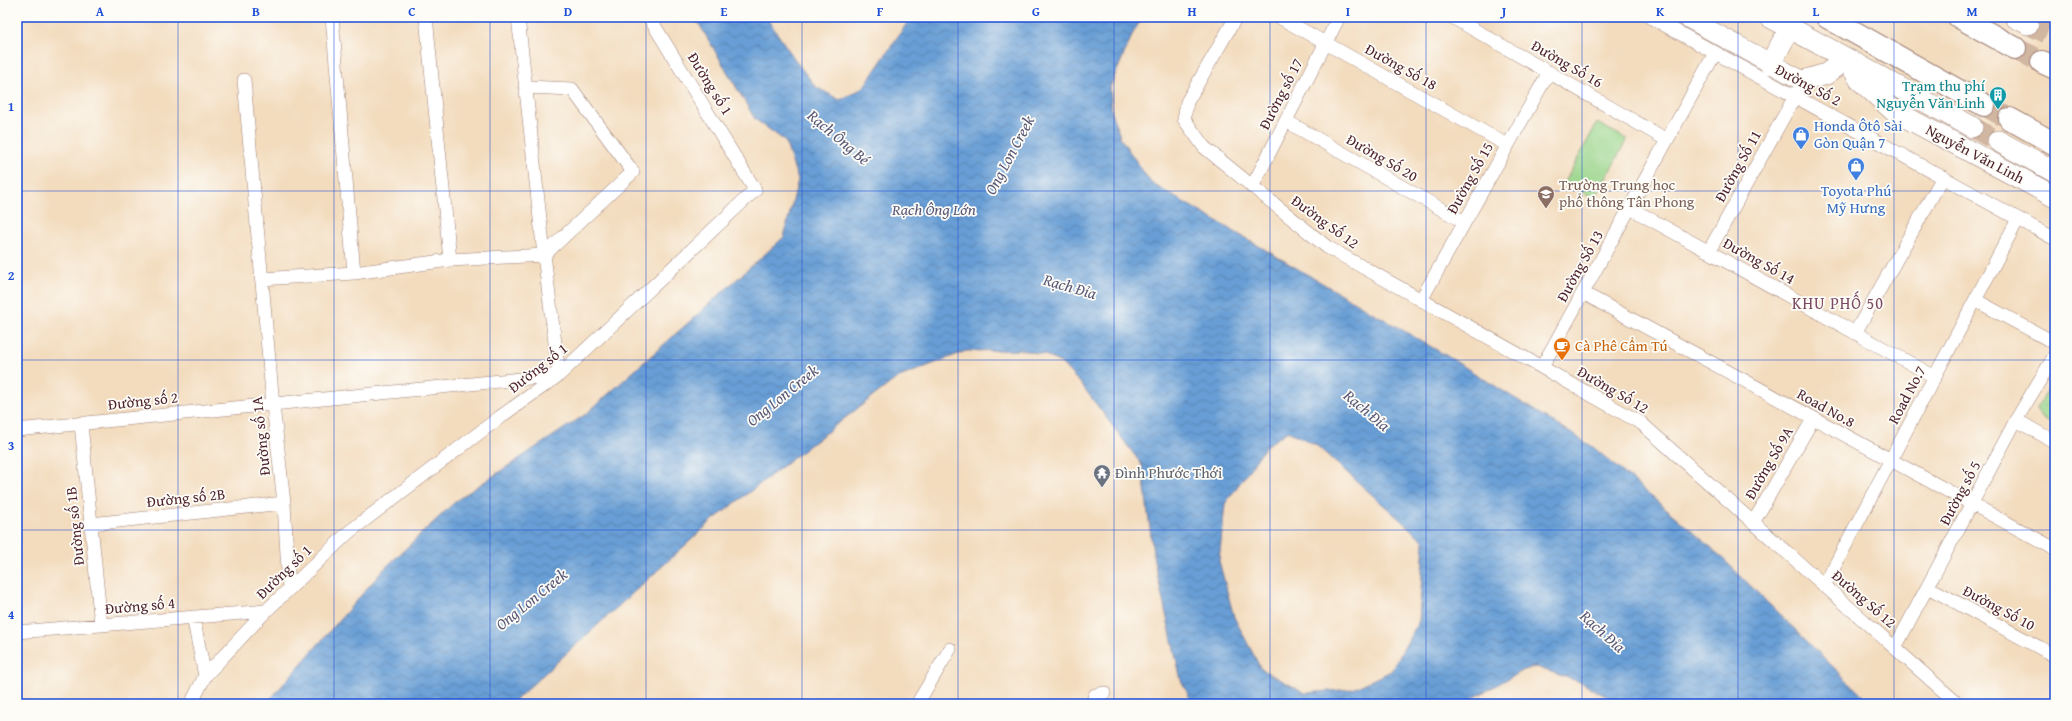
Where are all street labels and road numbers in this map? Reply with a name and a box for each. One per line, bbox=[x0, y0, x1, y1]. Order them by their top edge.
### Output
street label: Đường Số 16 bbox=[1528, 35, 1607, 92]
street label: Đường Số 18 bbox=[1362, 38, 1441, 95]
street label: Đường số 1 bbox=[683, 48, 738, 119]
street label: Đường số 17 bbox=[1254, 54, 1307, 133]
street label: Đường Số 2 bbox=[1772, 58, 1845, 111]
street label: Nguyễn Văn Linh bbox=[1922, 119, 2029, 189]
street label: Đường Số 11 bbox=[1709, 126, 1766, 205]
street label: Đường Số 20 bbox=[1343, 129, 1422, 186]
street label: Đường Số 15 bbox=[1441, 138, 1498, 217]
street label: Đường Số 12 bbox=[1287, 190, 1363, 253]
street label: Đường Số 13 bbox=[1551, 226, 1608, 305]
street label: Đường Số 14 bbox=[1720, 232, 1799, 289]
street label: Đường số 1 bbox=[504, 338, 572, 398]
street label: Đường Số 12 bbox=[1574, 361, 1653, 418]
street label: Road No.7 bbox=[1882, 362, 1931, 428]
street label: Road No.8 bbox=[1794, 383, 1859, 432]
street label: Đường số 2 bbox=[107, 386, 179, 415]
street label: Đường số 1A bbox=[246, 395, 275, 477]
street label: Đường Số 9A bbox=[1739, 423, 1798, 503]
street label: Đường số 5 bbox=[1934, 457, 1985, 529]
street label: Đường số 2B bbox=[146, 483, 226, 512]
street label: Đường số 1B bbox=[60, 486, 89, 566]
street label: Đường số 1 bbox=[251, 540, 316, 604]
street label: Đường Số 12 bbox=[1828, 565, 1901, 632]
street label: Đường Số 10 bbox=[1959, 580, 2039, 635]
street label: Đường số 4 bbox=[104, 592, 176, 619]

